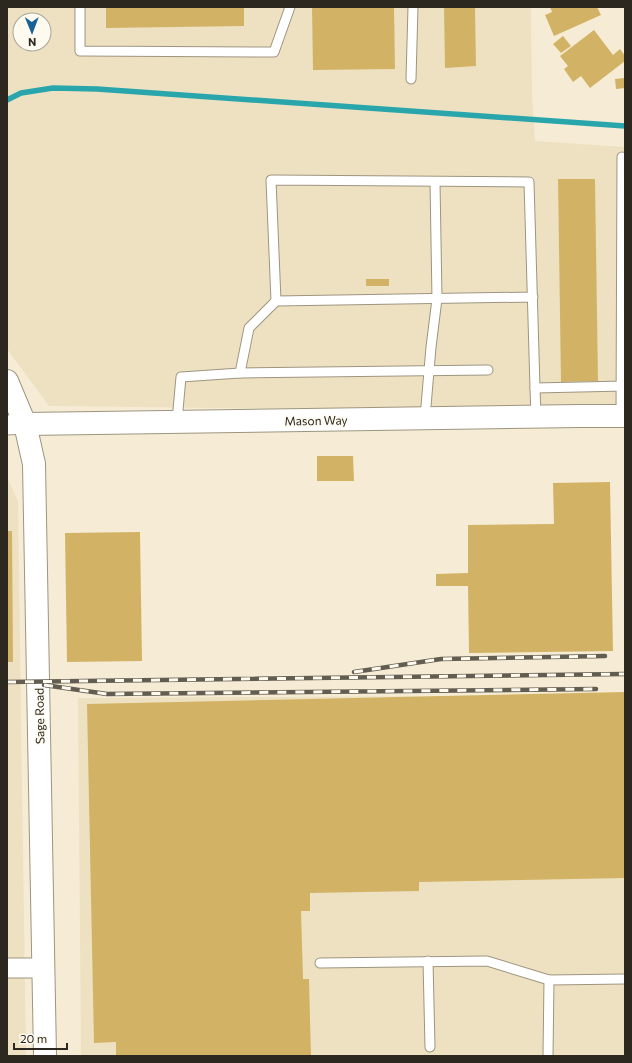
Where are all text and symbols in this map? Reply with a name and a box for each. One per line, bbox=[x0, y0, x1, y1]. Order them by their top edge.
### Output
north arrow bbox=[12, 12, 52, 52]
text: N bbox=[28, 36, 36, 49]
street label: Mason Way bbox=[284, 412, 348, 428]
street label: Sage Road bbox=[32, 688, 46, 744]
scale bar bbox=[14, 1025, 67, 1051]
text: 20 m bbox=[20, 1031, 47, 1045]

